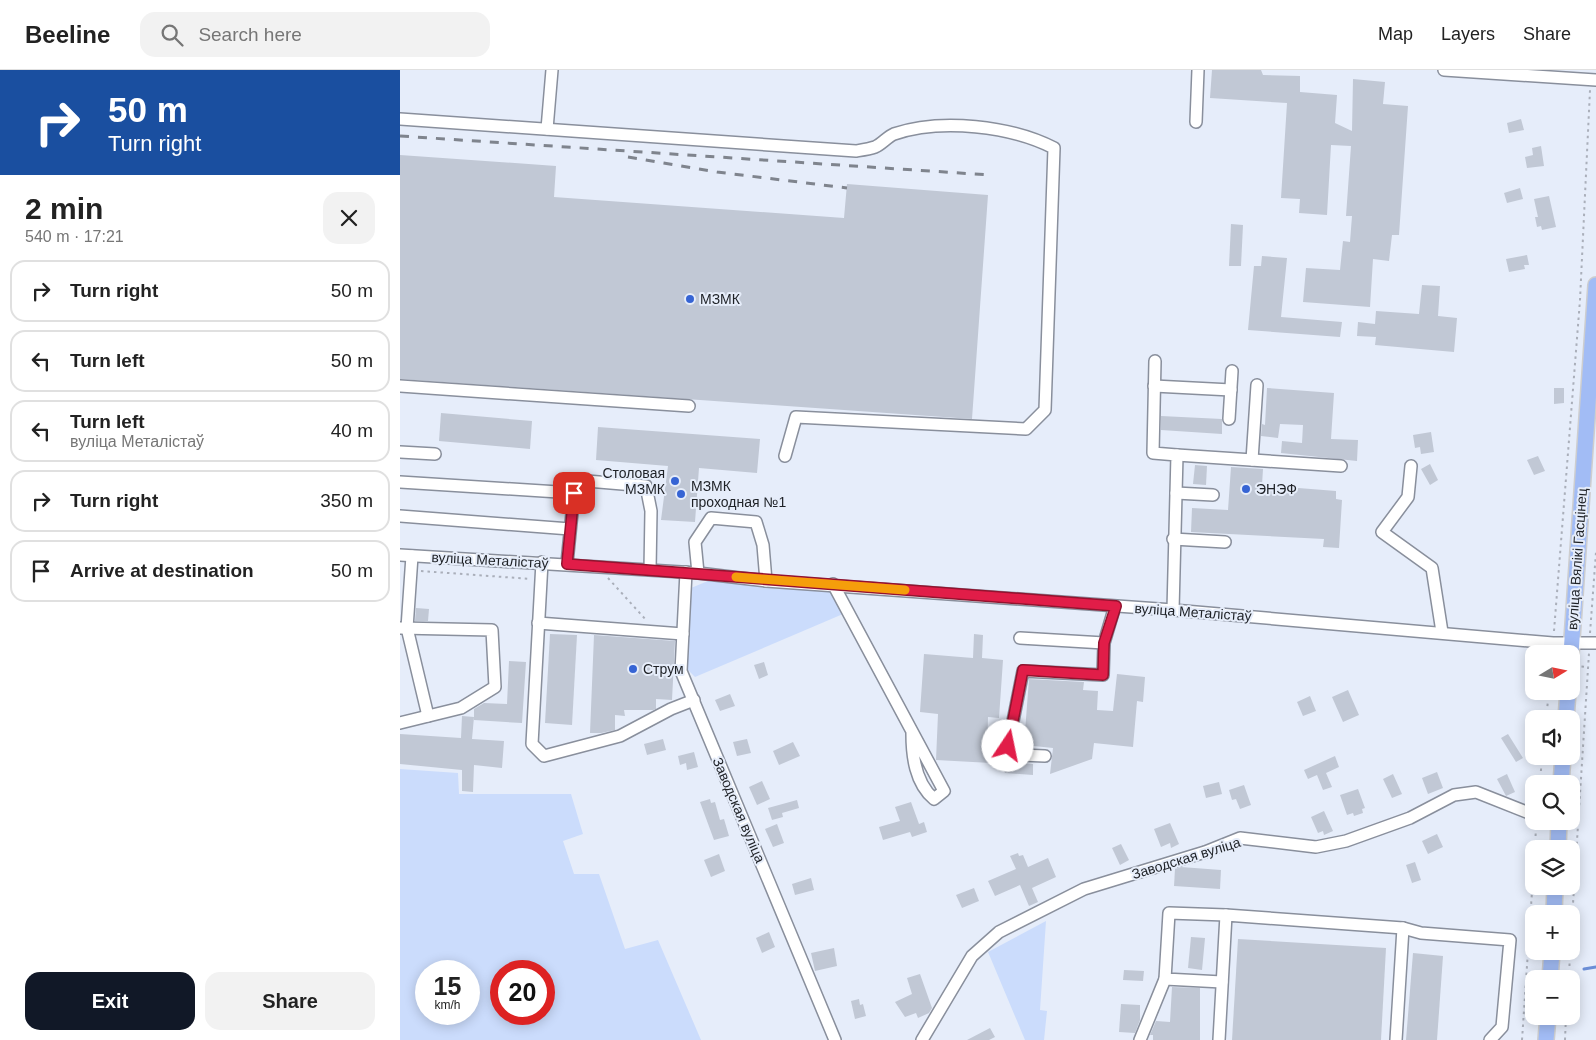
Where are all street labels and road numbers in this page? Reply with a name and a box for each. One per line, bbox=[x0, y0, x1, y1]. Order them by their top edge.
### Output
street label: вуліца Вялікі Гасцінец bbox=[1564, 488, 1590, 630]
street label: вуліца Металістаў bbox=[431, 549, 549, 571]
street label: вуліца Металістаў bbox=[1134, 600, 1252, 624]
street label: Заводская вуліца bbox=[710, 755, 768, 865]
street label: Заводская вуліца bbox=[1130, 834, 1242, 882]

